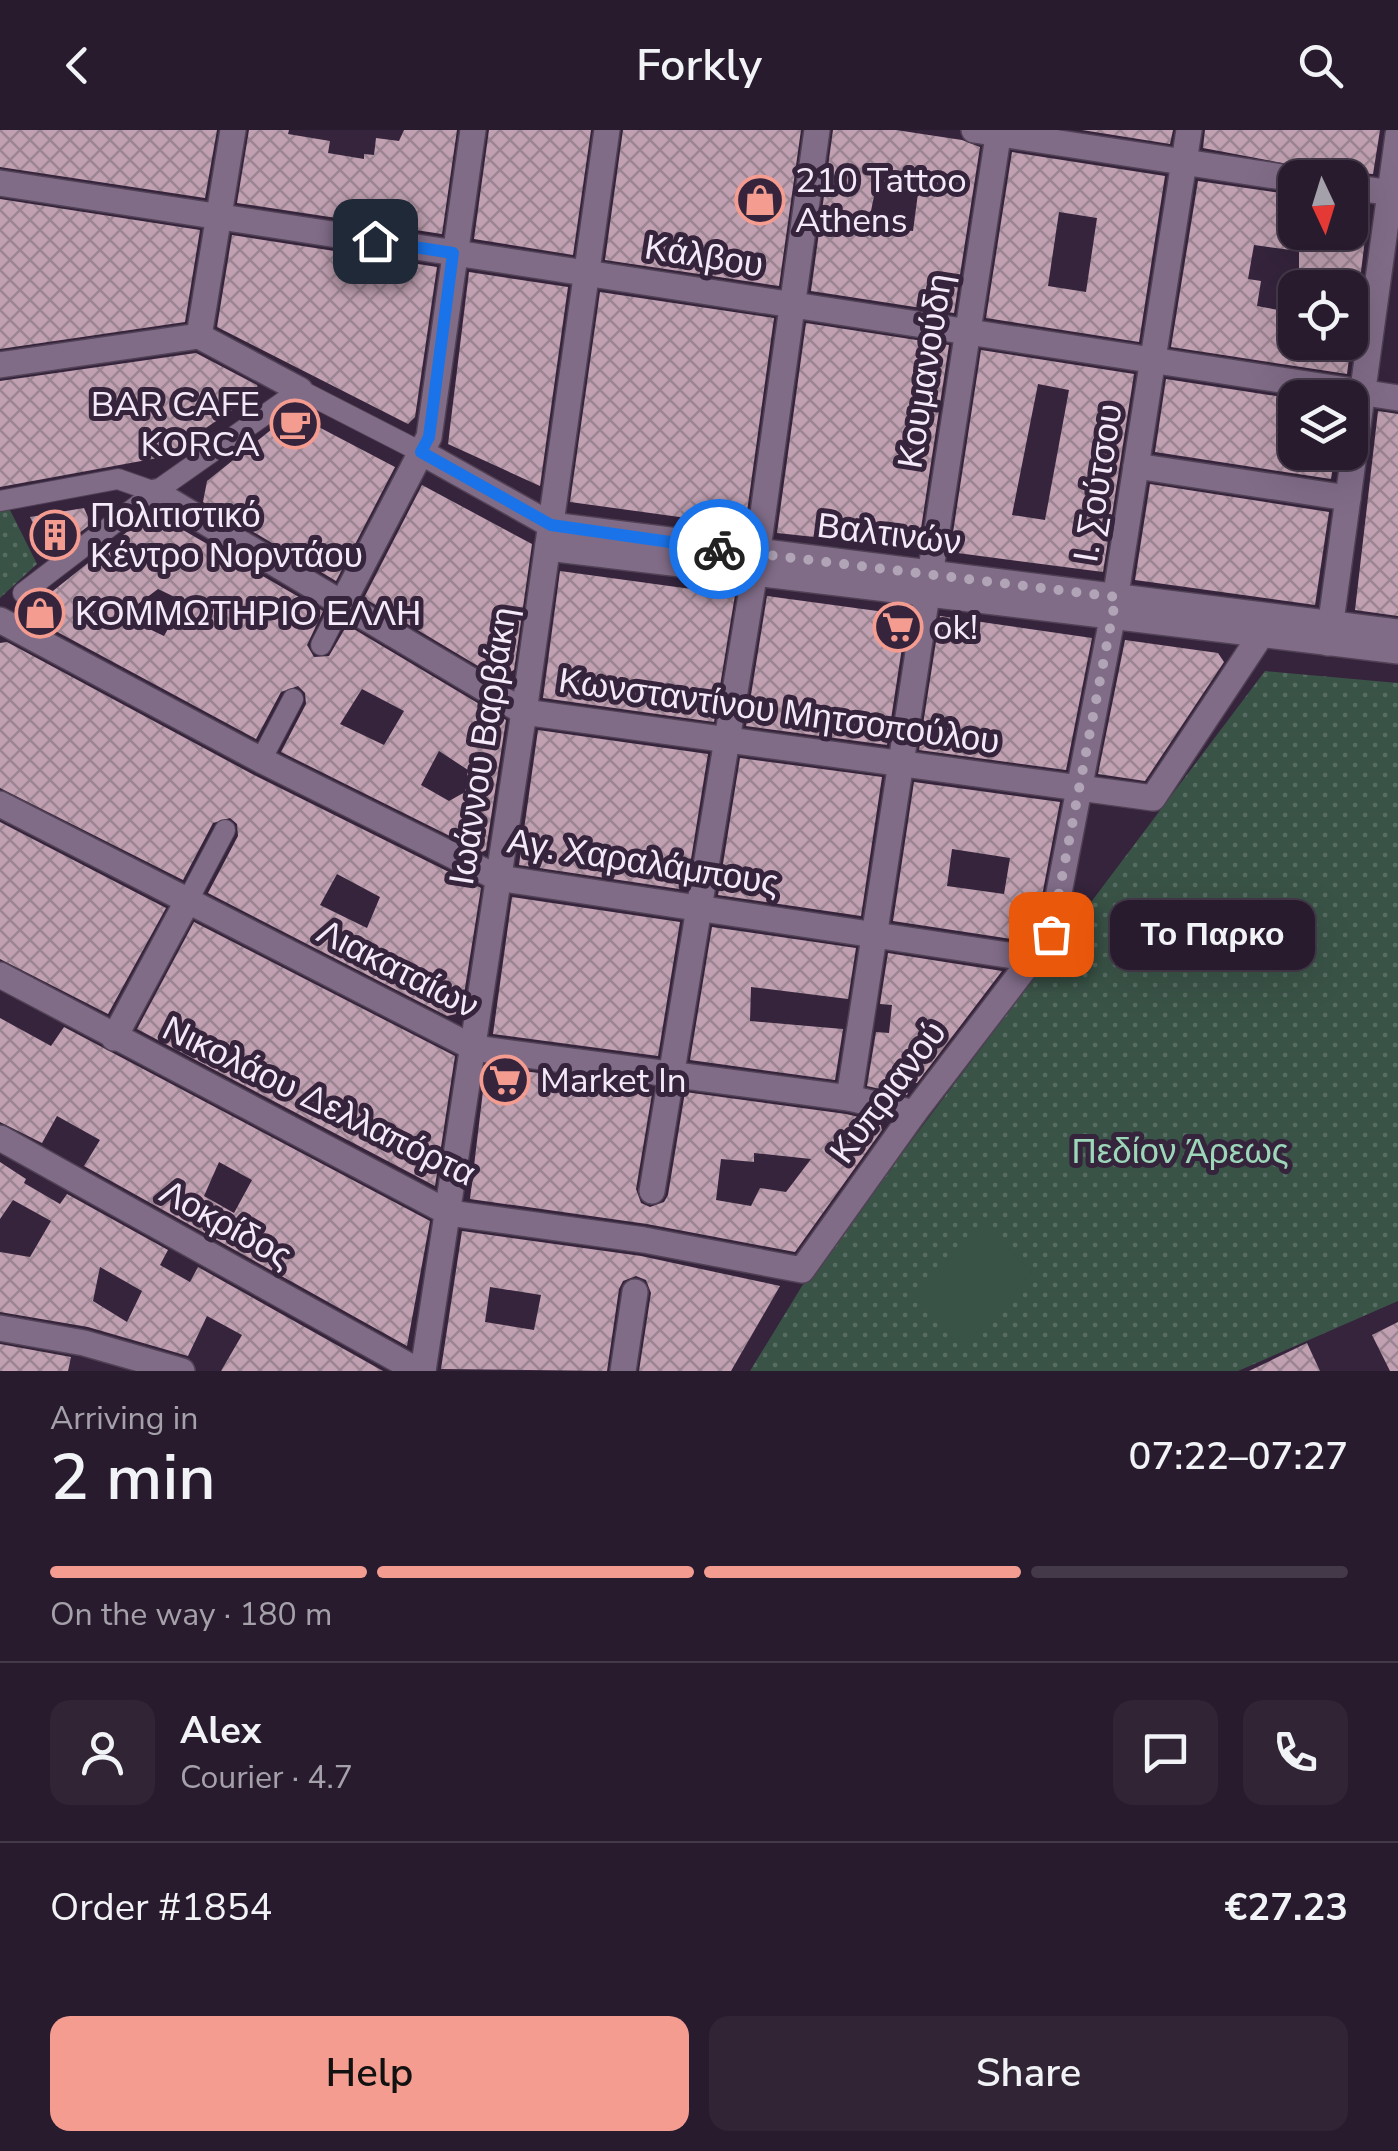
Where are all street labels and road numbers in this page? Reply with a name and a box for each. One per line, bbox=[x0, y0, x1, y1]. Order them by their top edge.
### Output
street label: Κάλβου bbox=[641, 223, 767, 289]
street label: Κουμανούδη bbox=[886, 270, 964, 472]
street label: Ι. Σούτσου bbox=[1062, 400, 1134, 566]
street label: Βαλτινών bbox=[814, 502, 964, 566]
street label: Ιωάννου Βαρβάκη bbox=[438, 604, 528, 888]
street label: Κωνσταντίνου Μητσοπούλου bbox=[555, 657, 1003, 765]
street label: Αγ. Χαραλάμπους bbox=[504, 817, 782, 907]
street label: Λιακαταίων bbox=[309, 908, 487, 1030]
street label: Νικολάου Δελλαπόρτα bbox=[155, 1005, 483, 1197]
street label: Κυπριανού bbox=[819, 1011, 957, 1173]
street label: Λοκρίδος bbox=[152, 1169, 300, 1279]

